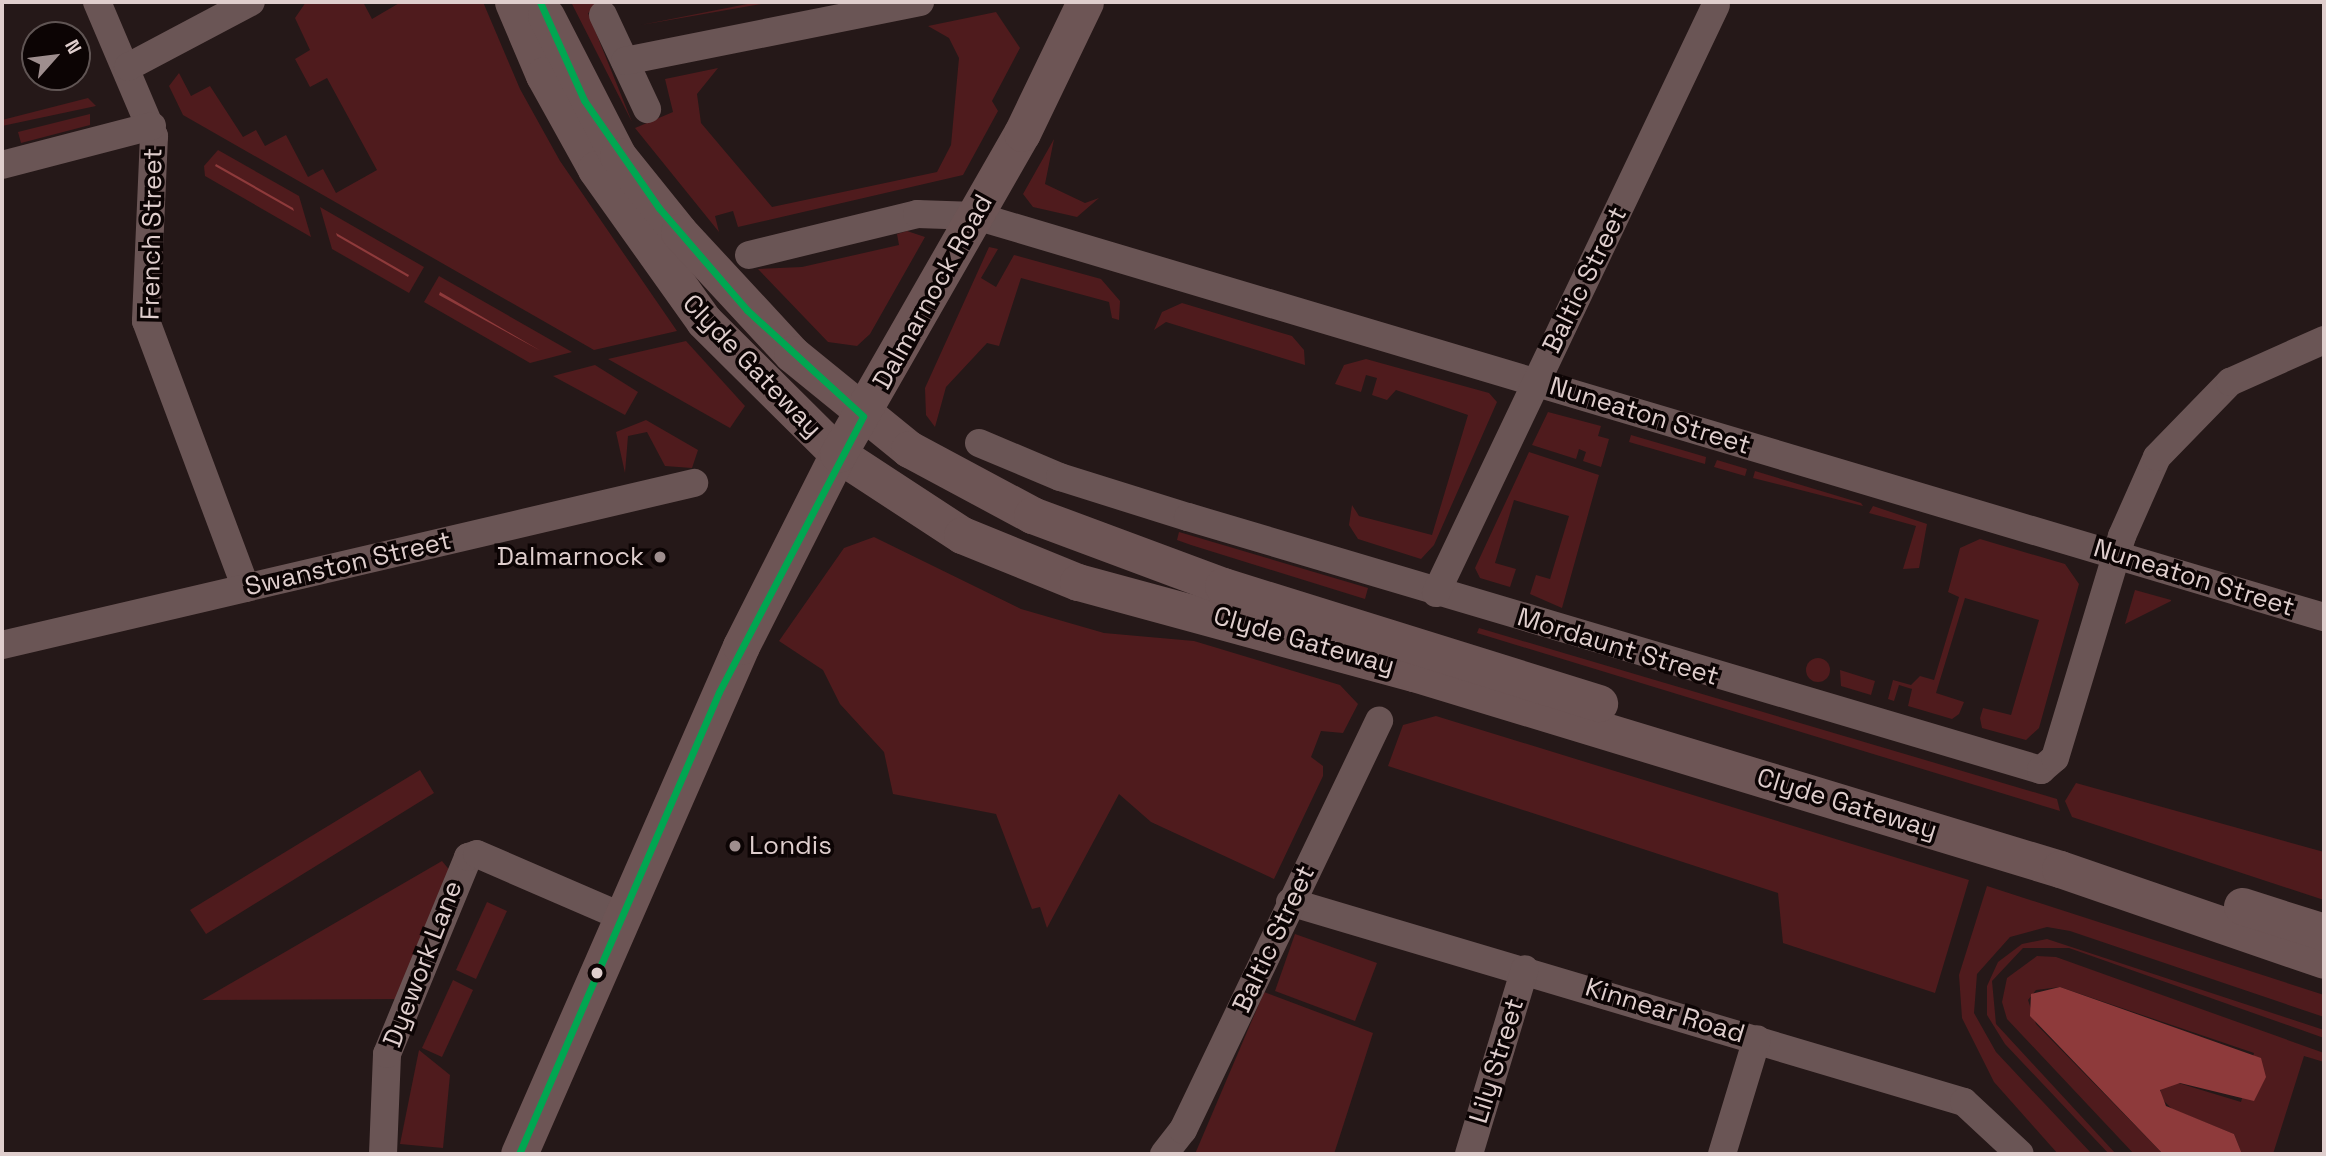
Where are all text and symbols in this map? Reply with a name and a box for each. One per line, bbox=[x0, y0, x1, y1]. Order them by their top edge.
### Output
north arrow bbox=[21, 21, 91, 91]
text: N bbox=[59, 35, 87, 58]
street label: French Street bbox=[135, 148, 169, 320]
street label: Dalmarnock Road bbox=[867, 189, 999, 395]
street label: Baltic Street bbox=[1536, 202, 1634, 358]
street label: Clyde Gateway bbox=[676, 288, 828, 444]
street label: Nuneaton Street bbox=[1546, 371, 1754, 461]
street label: Swanston Street bbox=[242, 525, 454, 603]
street label: Nuneaton Street bbox=[2090, 533, 2298, 623]
place label: Dalmarnock bbox=[497, 541, 644, 573]
marker: Dalmarnock bbox=[650, 547, 670, 567]
street label: Clyde Gateway bbox=[1210, 600, 1398, 682]
street label: Mordaunt Street bbox=[1514, 602, 1722, 692]
street label: Clyde Gateway bbox=[1753, 762, 1941, 846]
place label: Londis bbox=[749, 830, 832, 862]
marker: Londis bbox=[727, 838, 743, 854]
street label: Baltic Street bbox=[1226, 861, 1322, 1017]
street label: Dyework Lane bbox=[377, 876, 469, 1052]
unlabelled marker bbox=[590, 966, 604, 980]
street label: Kinnear Road bbox=[1582, 972, 1748, 1050]
street label: Lily Street bbox=[1463, 995, 1531, 1127]

